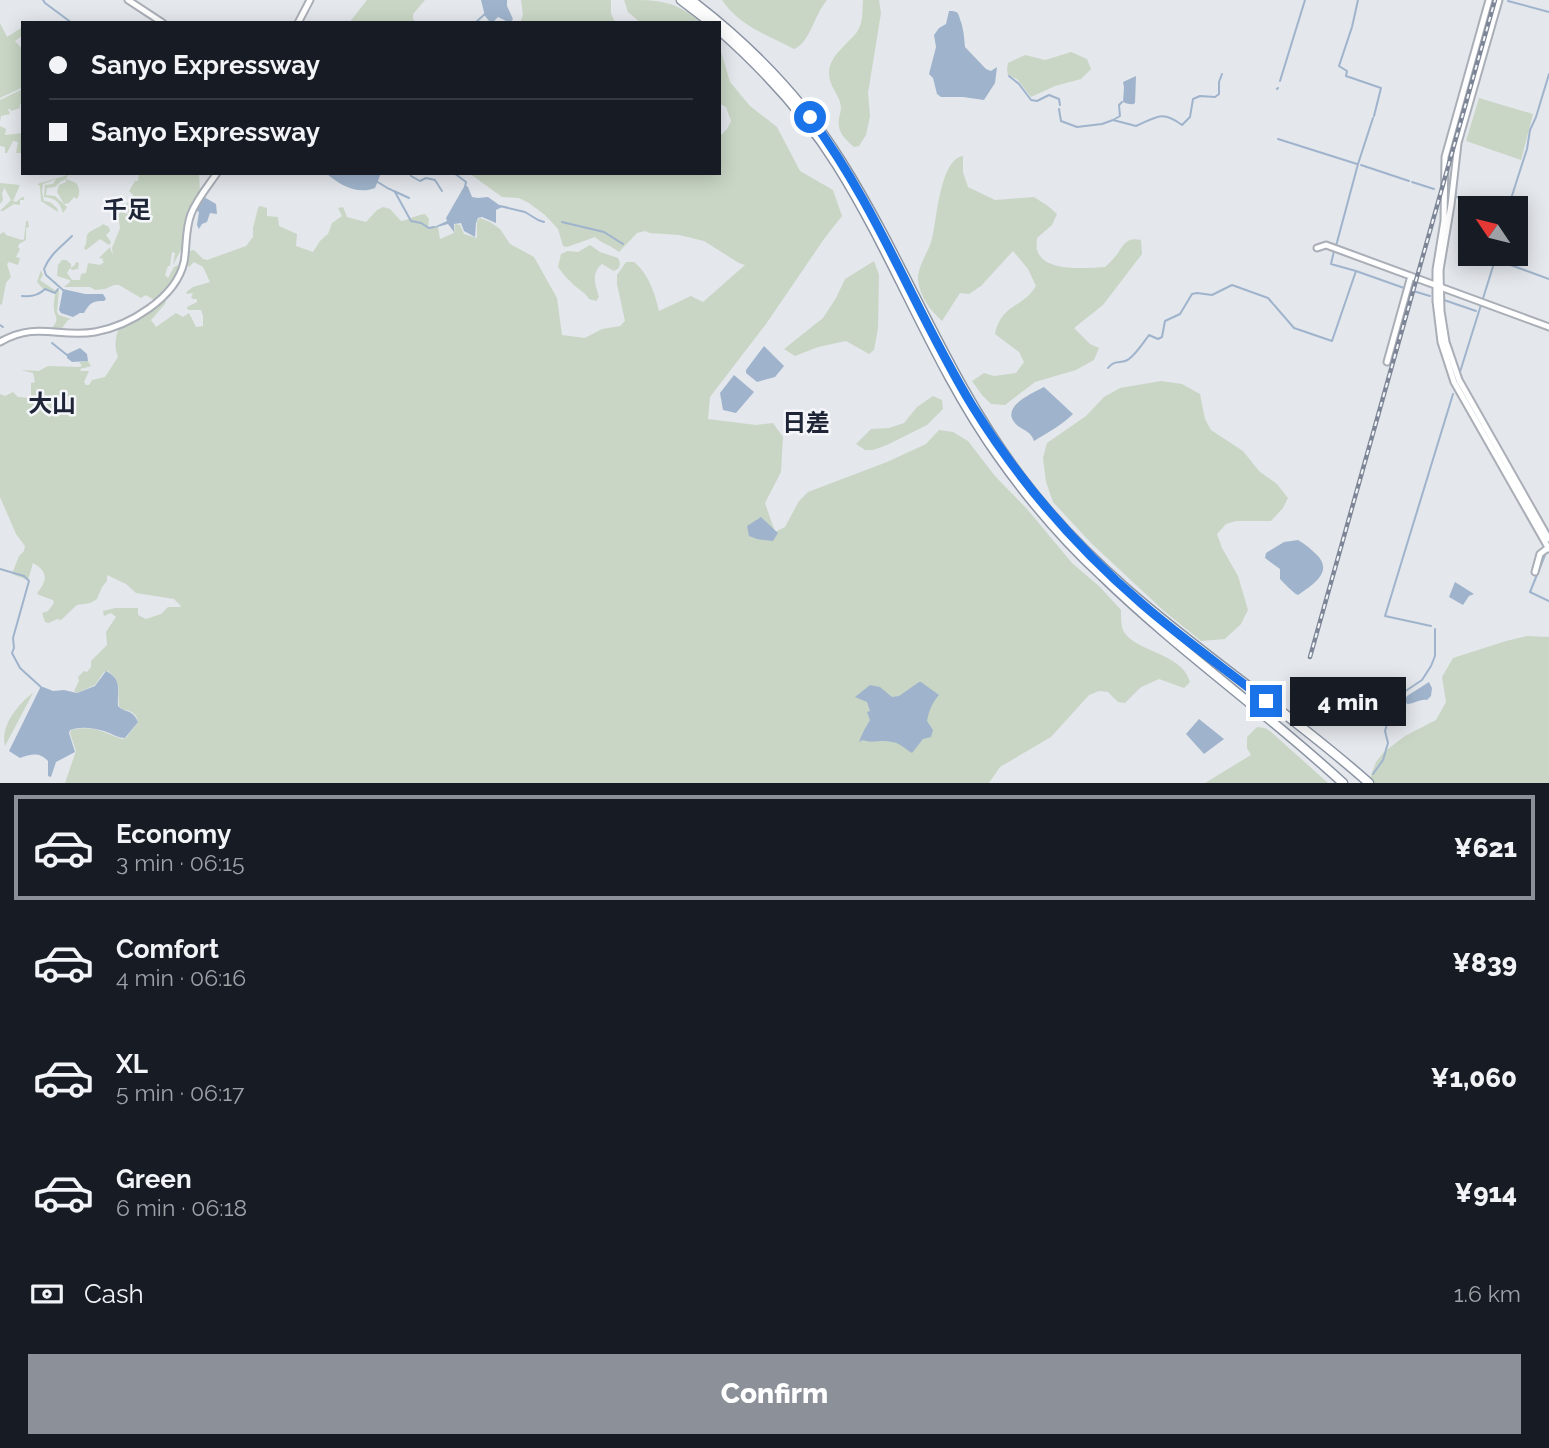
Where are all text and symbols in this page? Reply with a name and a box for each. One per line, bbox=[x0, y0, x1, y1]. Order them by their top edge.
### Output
text: Sanyo Expressway bbox=[91, 50, 320, 80]
route start bbox=[794, 101, 826, 133]
text: Sanyo Expressway bbox=[91, 117, 320, 147]
district label: 千足 bbox=[103, 195, 151, 224]
north arrow bbox=[1458, 196, 1528, 266]
map controls bbox=[1458, 196, 1528, 266]
district label: 大山 bbox=[28, 389, 76, 418]
district label: 日差 bbox=[782, 408, 830, 437]
callout: 4 min bbox=[1290, 676, 1406, 726]
route end bbox=[1250, 685, 1282, 717]
text: 4 min bbox=[1318, 688, 1378, 715]
icon: car bbox=[32, 816, 95, 879]
text: Economy bbox=[116, 819, 231, 849]
text: ¥621 bbox=[1454, 833, 1517, 863]
text: 3 min · 06:15 bbox=[116, 849, 244, 876]
icon: car bbox=[32, 931, 95, 994]
text: Comfort bbox=[116, 934, 219, 964]
text: ¥839 bbox=[1452, 948, 1517, 978]
text: 4 min · 06:16 bbox=[116, 964, 246, 991]
icon: car bbox=[32, 1046, 95, 1109]
text: XL bbox=[116, 1049, 148, 1079]
text: ¥1,060 bbox=[1431, 1063, 1517, 1093]
text: 5 min · 06:17 bbox=[116, 1079, 244, 1106]
icon: car bbox=[32, 1161, 95, 1224]
text: Green bbox=[116, 1164, 192, 1194]
text: ¥914 bbox=[1454, 1178, 1517, 1208]
text: 6 min · 06:18 bbox=[116, 1194, 247, 1221]
icon: cash bbox=[28, 1275, 66, 1313]
text: Cash bbox=[84, 1279, 144, 1309]
text: 1.6 km bbox=[1454, 1280, 1521, 1307]
button: Confirm bbox=[28, 1354, 1521, 1434]

